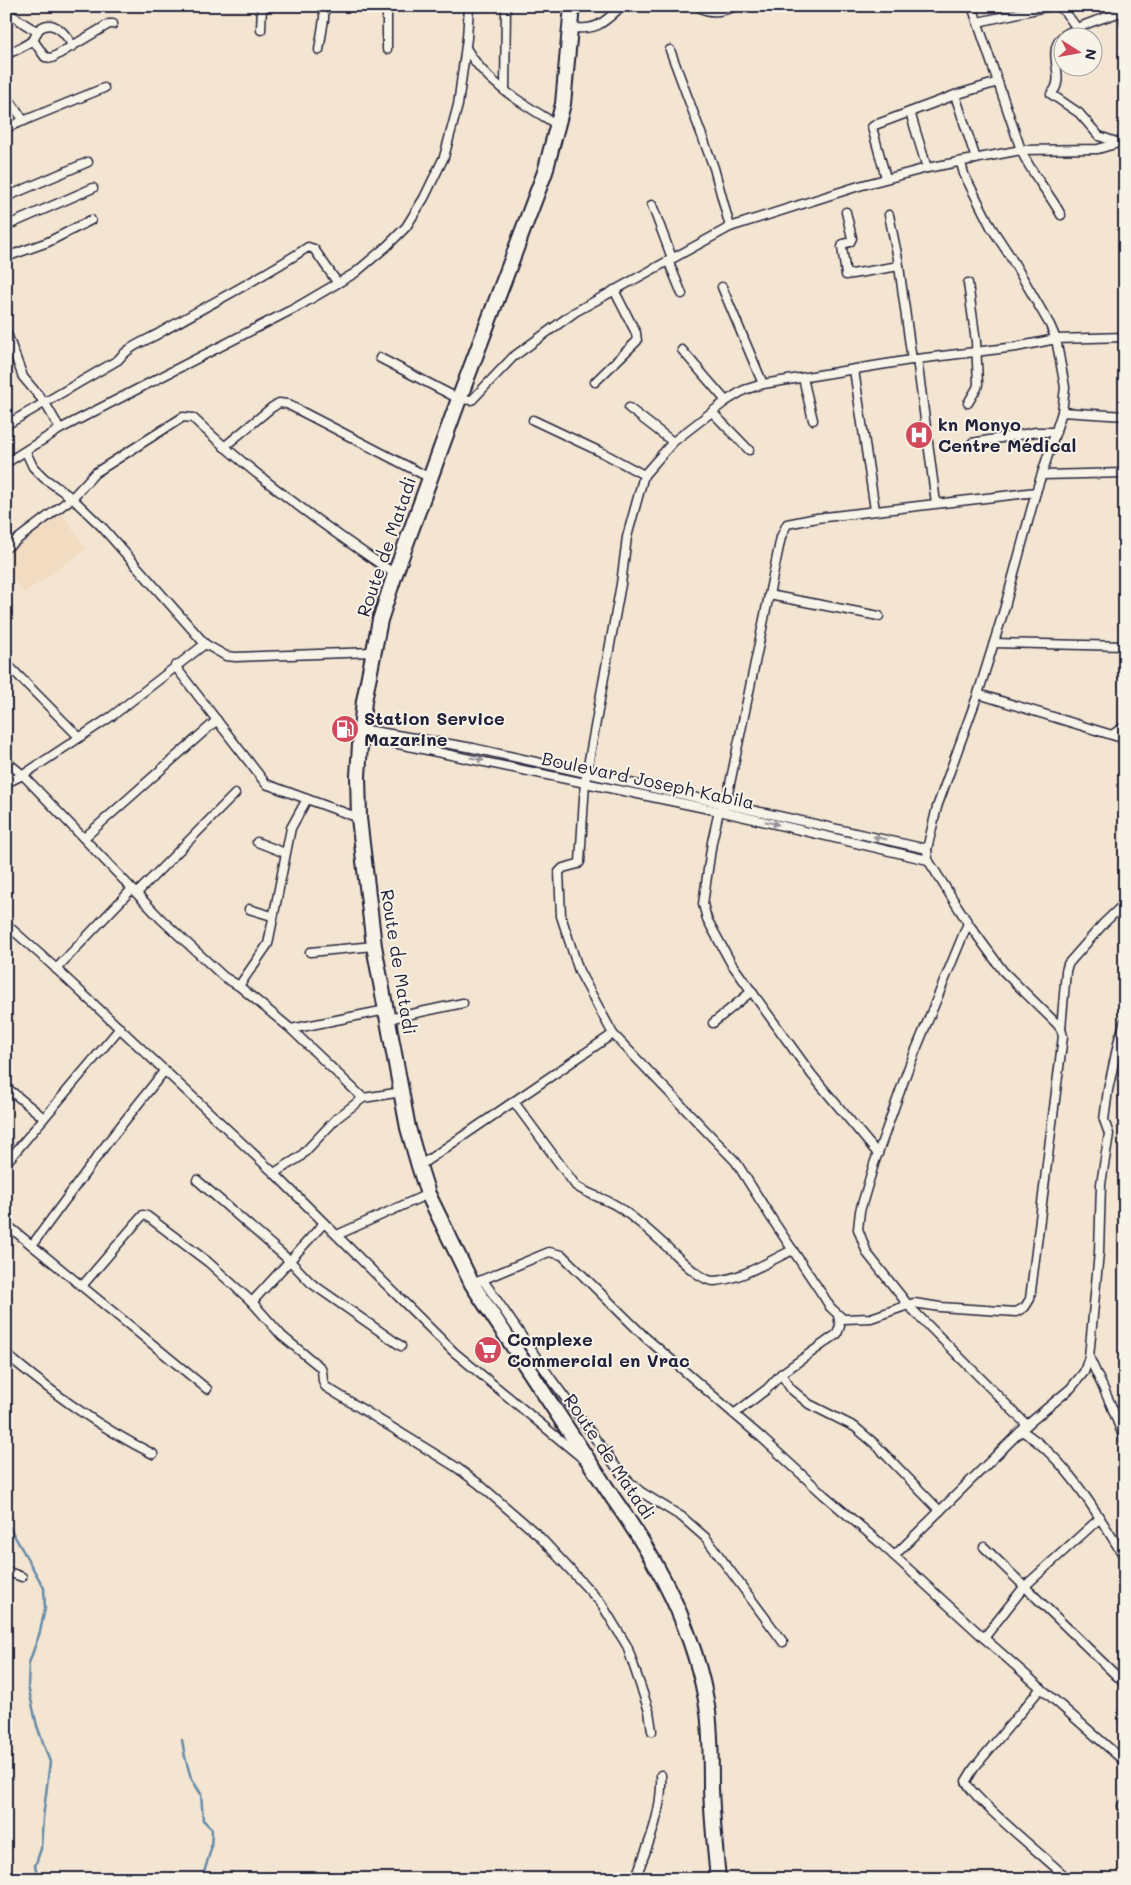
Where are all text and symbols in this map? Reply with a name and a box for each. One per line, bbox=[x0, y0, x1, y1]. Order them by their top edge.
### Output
north arrow bbox=[1054, 28, 1104, 78]
text: N bbox=[1081, 48, 1102, 62]
place label: kn Monyo Centre Médical bbox=[938, 412, 1076, 457]
hospital icon: kn Monyo Centre Médical bbox=[904, 420, 934, 450]
street label: Route de Matadi bbox=[351, 473, 421, 620]
place label: Station Service Mazarine bbox=[364, 706, 505, 751]
fuel station icon: Station Service Mazarine bbox=[330, 714, 360, 744]
street label: Boulevard Joseph Kabila bbox=[540, 746, 757, 814]
one-way arrow bbox=[469, 755, 484, 763]
one-way arrow bbox=[765, 819, 780, 827]
one-way arrow bbox=[871, 834, 887, 842]
street label: Route de Matadi bbox=[376, 887, 422, 1036]
place label: Complexe Commercial en Vrac bbox=[507, 1327, 690, 1372]
supermarket icon: Complexe Commercial en Vrac bbox=[473, 1335, 503, 1365]
street label: Route de Matadi bbox=[559, 1389, 661, 1524]

